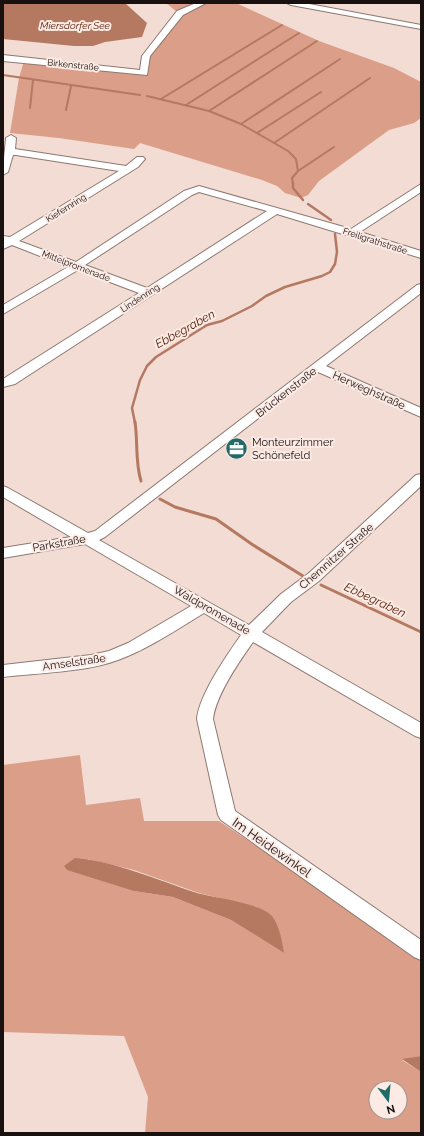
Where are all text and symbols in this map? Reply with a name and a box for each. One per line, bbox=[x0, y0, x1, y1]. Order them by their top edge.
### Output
water label: Miersdorfer See bbox=[40, 20, 111, 31]
street label: Birkenstraße bbox=[47, 57, 100, 73]
street label: Kiefernring bbox=[44, 192, 88, 224]
street label: Freiligrathstraße bbox=[342, 226, 409, 256]
street label: Mittelpromenade bbox=[41, 248, 112, 284]
street label: Lindenring bbox=[119, 282, 161, 314]
water label: Ebbegraben bbox=[153, 307, 218, 351]
street label: Brückenstraße bbox=[253, 364, 320, 420]
street label: Herweghstraße bbox=[330, 369, 408, 412]
office icon: Monteurzimmer Schönefeld bbox=[223, 435, 249, 461]
place label: Monteurzimmer Schönefeld bbox=[252, 436, 333, 462]
street label: Chemnitzer Straße bbox=[297, 520, 376, 592]
street label: Parkstraße bbox=[31, 532, 87, 555]
water label: Ebbegraben bbox=[342, 580, 408, 620]
street label: Waldpromenade bbox=[171, 583, 253, 638]
street label: Amselstraße bbox=[42, 652, 107, 673]
street label: Im Heidewinkel bbox=[229, 815, 314, 880]
north arrow bbox=[368, 1080, 408, 1120]
text: N bbox=[385, 1102, 396, 1117]

